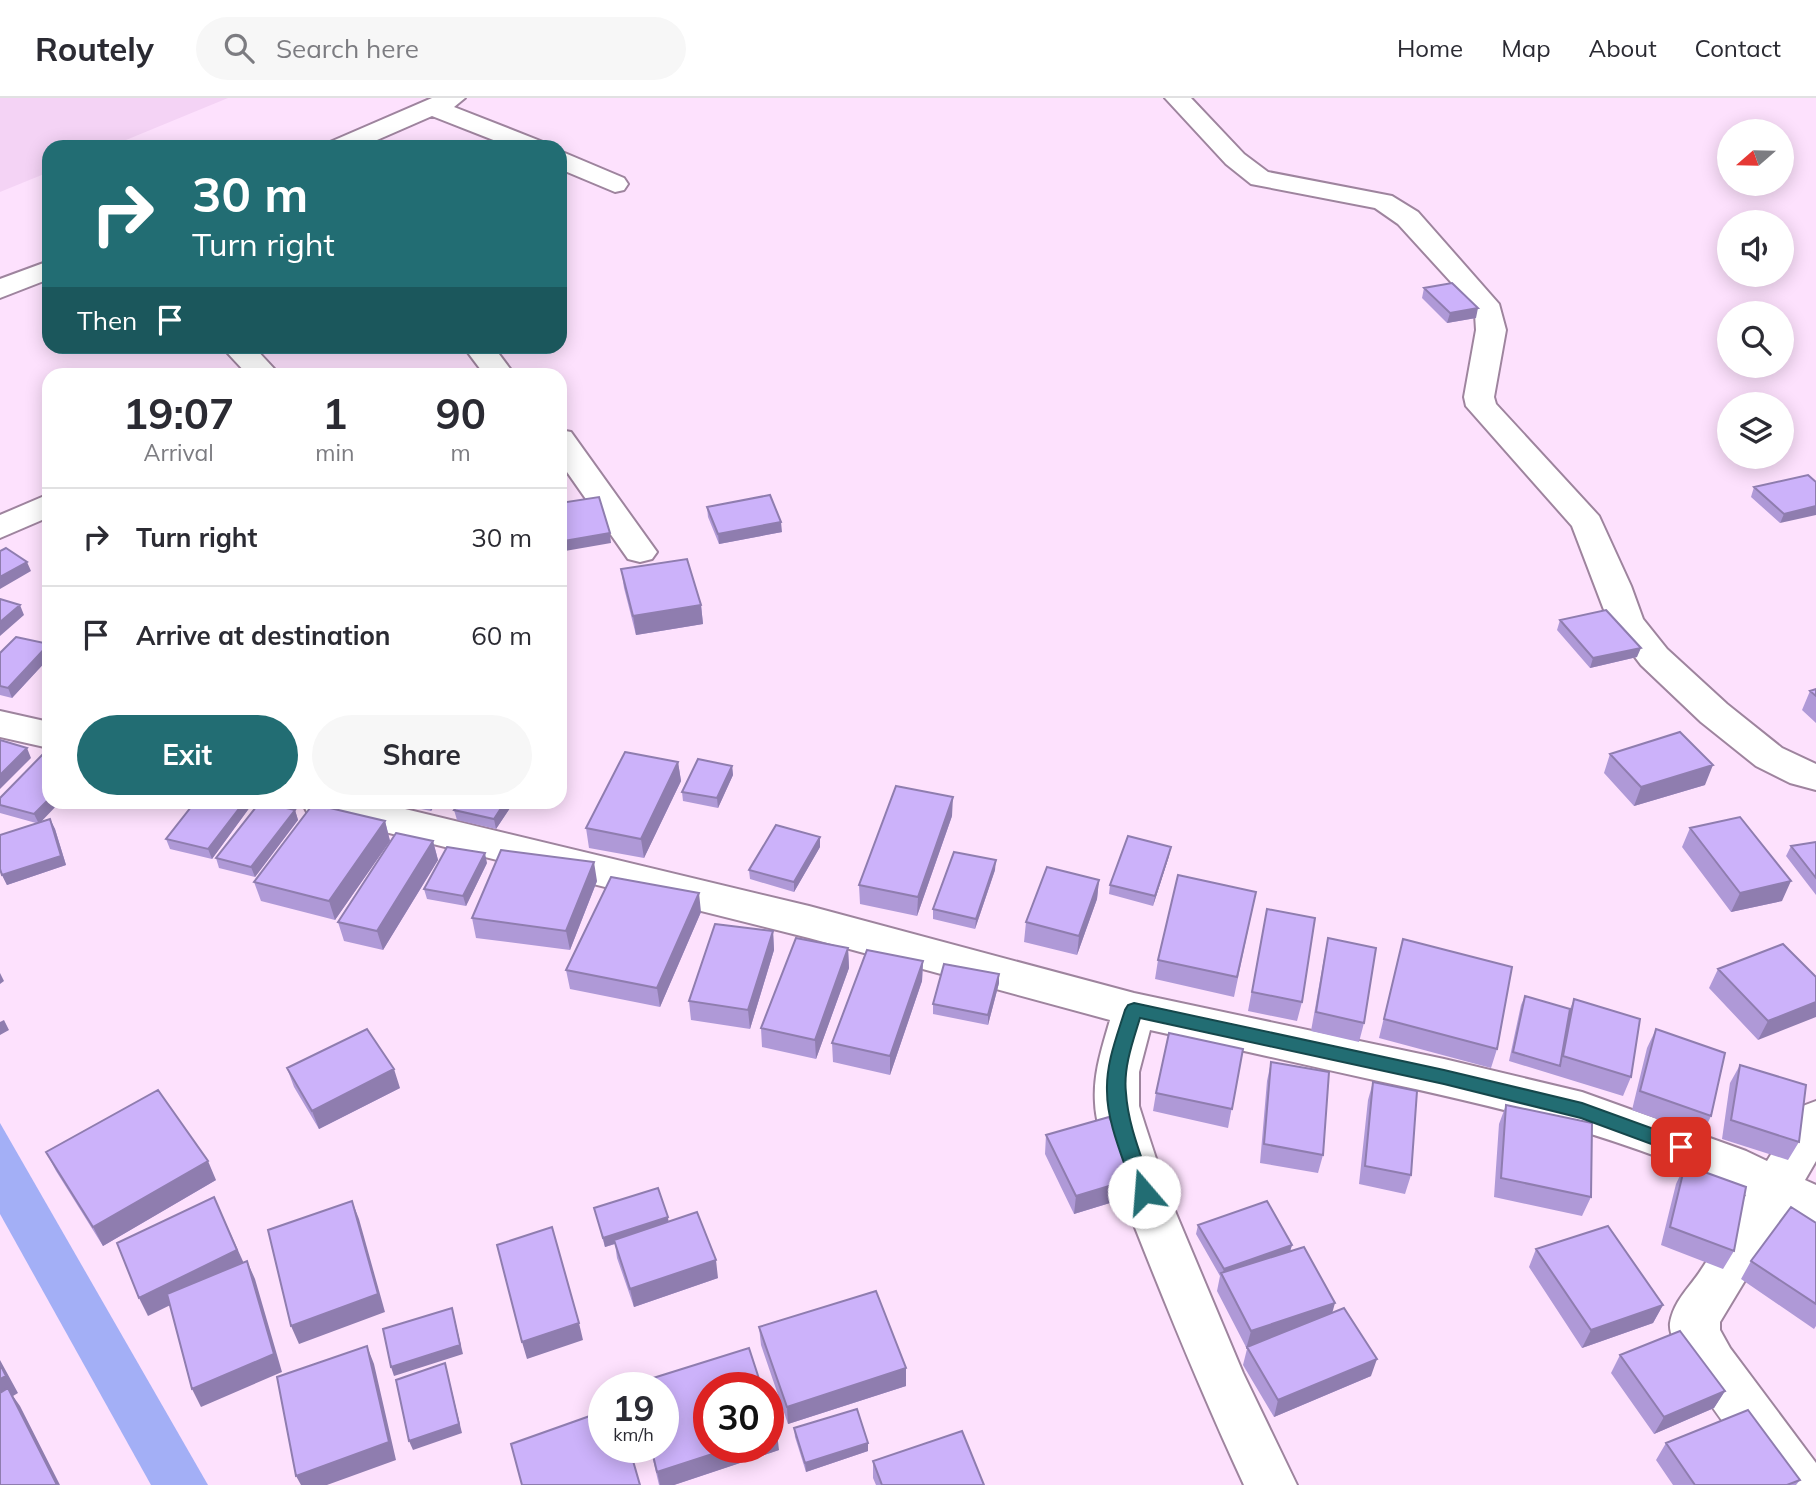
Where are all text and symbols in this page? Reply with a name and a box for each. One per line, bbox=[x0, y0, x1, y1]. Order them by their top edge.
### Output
search box bbox=[196, 17, 686, 80]
text: Routely bbox=[35, 28, 154, 69]
icon: search bbox=[220, 29, 258, 67]
text: Search here bbox=[276, 32, 419, 65]
text: Home bbox=[1397, 33, 1463, 63]
text: Map bbox=[1501, 33, 1551, 63]
text: About bbox=[1589, 33, 1657, 63]
text: Contact bbox=[1695, 33, 1781, 63]
north arrow bbox=[1717, 119, 1794, 196]
map controls bbox=[1717, 119, 1794, 469]
text: 30 m bbox=[192, 163, 308, 224]
icon: right bbox=[77, 168, 168, 259]
button: sound bbox=[1717, 210, 1794, 287]
text: Turn right bbox=[192, 224, 335, 264]
icon: arrive bbox=[151, 301, 189, 339]
button: search bbox=[1717, 301, 1794, 378]
text: Then bbox=[77, 304, 137, 337]
text: 19:07 bbox=[123, 387, 234, 440]
text: 1 bbox=[322, 387, 347, 440]
text: 90 bbox=[436, 387, 486, 440]
button: layers bbox=[1717, 392, 1794, 469]
text: Arrival bbox=[143, 438, 214, 467]
text: min bbox=[315, 438, 354, 467]
text: m bbox=[451, 438, 471, 467]
icon: right bbox=[77, 518, 115, 556]
text: Turn right bbox=[136, 521, 257, 554]
text: 30 m bbox=[471, 521, 532, 554]
icon: arrive bbox=[77, 616, 115, 654]
text: Arrive at destination bbox=[136, 619, 391, 652]
text: 60 m bbox=[471, 619, 532, 652]
button: Exit bbox=[77, 715, 298, 795]
button: Share bbox=[312, 715, 532, 795]
pin bbox=[1651, 1117, 1711, 1177]
icon: arrive bbox=[1662, 1128, 1700, 1166]
position arrow bbox=[1107, 1155, 1181, 1229]
speed limit sign: 30 bbox=[693, 1372, 784, 1463]
text: 19 bbox=[612, 1386, 655, 1430]
text: km/h bbox=[613, 1423, 654, 1446]

